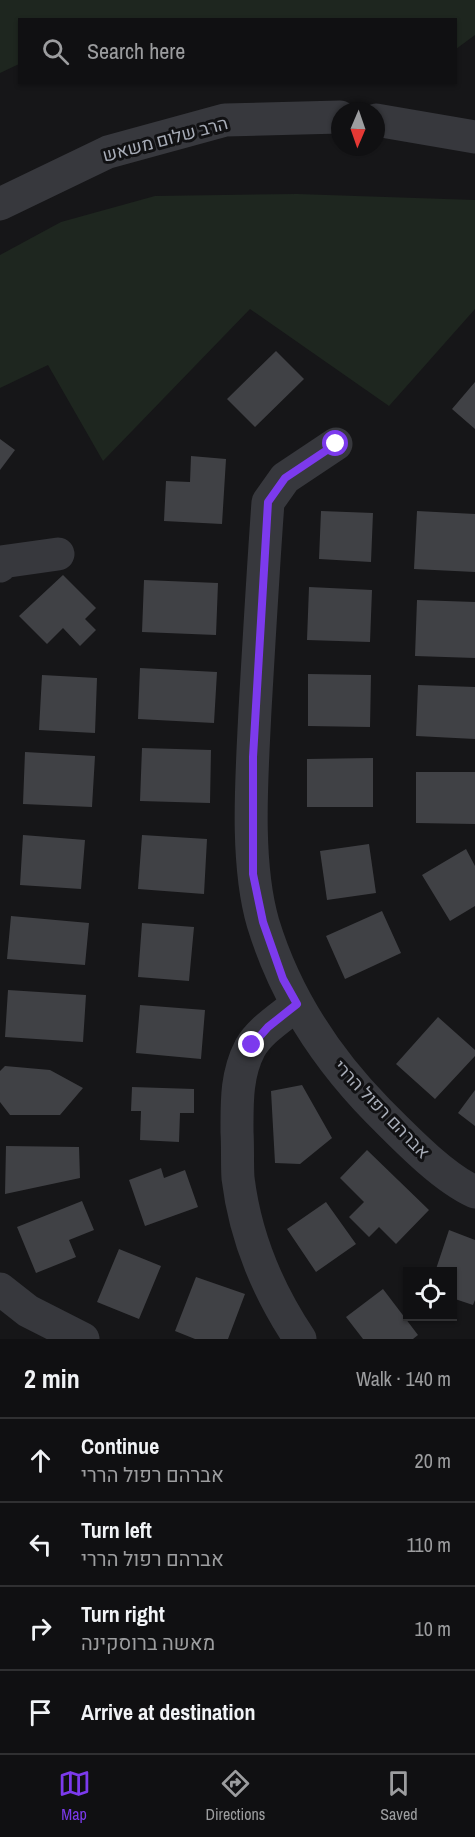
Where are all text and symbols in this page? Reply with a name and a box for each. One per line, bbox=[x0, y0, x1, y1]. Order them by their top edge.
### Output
search box bbox=[18, 18, 457, 84]
icon: search bbox=[39, 35, 72, 68]
text: Search here bbox=[87, 36, 185, 66]
north arrow bbox=[331, 102, 385, 156]
street label: הרב שלום משאש bbox=[99, 110, 231, 168]
route start bbox=[322, 430, 348, 456]
route end bbox=[238, 1031, 264, 1057]
street label: אברהם רפול הררי bbox=[328, 1054, 436, 1164]
map controls bbox=[403, 1267, 457, 1321]
button: locate bbox=[403, 1267, 457, 1321]
text: 2 min bbox=[24, 1361, 80, 1396]
text: Walk · 140 m bbox=[356, 1365, 451, 1392]
text: Continue bbox=[81, 1431, 159, 1461]
icon: ahead bbox=[24, 1444, 57, 1477]
text: 20 m bbox=[415, 1447, 451, 1474]
text: אברהם רפול הררי bbox=[81, 1461, 224, 1488]
text: Turn left bbox=[81, 1515, 152, 1545]
icon: left bbox=[24, 1528, 57, 1561]
text: 110 m bbox=[407, 1531, 451, 1558]
text: אברהם רפול הררי bbox=[81, 1545, 224, 1572]
text: Turn right bbox=[81, 1599, 165, 1629]
icon: right bbox=[24, 1612, 57, 1645]
text: 10 m bbox=[415, 1615, 451, 1642]
text: מאשה ברוסקינה bbox=[81, 1629, 215, 1656]
icon: arrive bbox=[24, 1696, 57, 1729]
text: Arrive at destination bbox=[81, 1697, 255, 1727]
tab: Map bbox=[58, 1767, 91, 1825]
tab: Directions bbox=[206, 1767, 265, 1825]
tab: Saved bbox=[380, 1767, 418, 1825]

